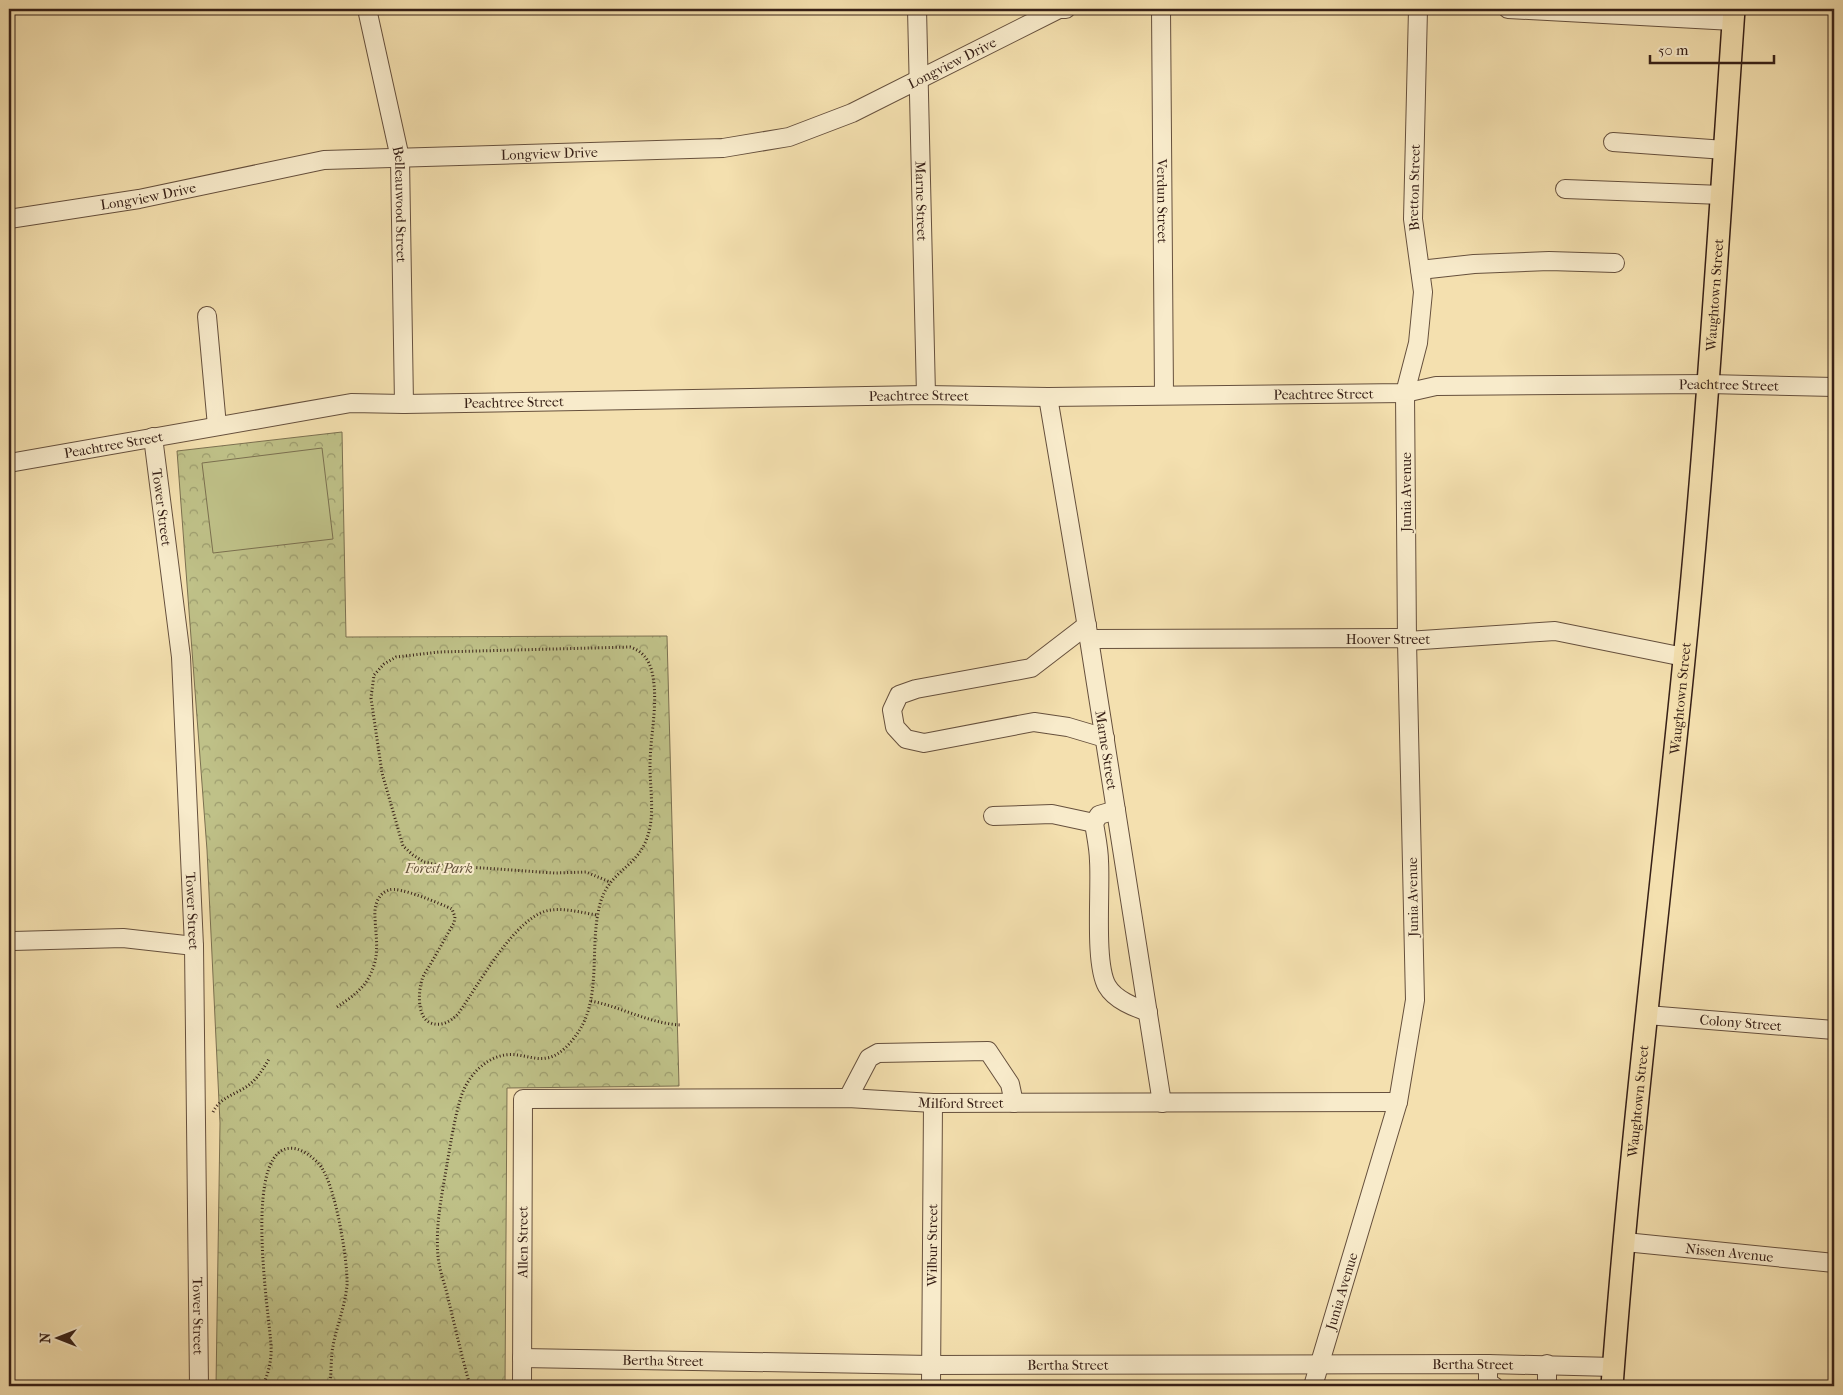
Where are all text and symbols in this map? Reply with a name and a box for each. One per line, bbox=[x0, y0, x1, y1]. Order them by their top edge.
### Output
scale bar bbox=[1650, 32, 1774, 64]
street label: Longview Drive bbox=[905, 33, 999, 92]
text: 50 m bbox=[1658, 41, 1689, 59]
street label: Longview Drive bbox=[501, 143, 598, 163]
street label: Belleauwood Street bbox=[389, 144, 410, 263]
street label: Bretton Street bbox=[1404, 144, 1423, 232]
street label: Verdun Street bbox=[1154, 158, 1171, 243]
street label: Marne Street bbox=[912, 161, 931, 241]
street label: Longview Drive bbox=[99, 179, 197, 213]
street label: Waughtown Street bbox=[1702, 238, 1727, 353]
street label: Peachtree Street bbox=[1679, 375, 1779, 394]
street label: Peachtree Street bbox=[1273, 385, 1374, 403]
street label: Peachtree Street bbox=[868, 386, 969, 404]
street label: Peachtree Street bbox=[464, 393, 564, 411]
street label: Peachtree Street bbox=[63, 428, 164, 462]
street label: Junia Avenue bbox=[1398, 452, 1415, 533]
street label: Tower Street bbox=[149, 468, 175, 547]
street label: Hoover Street bbox=[1346, 631, 1430, 648]
street label: Waughtown Street bbox=[1666, 641, 1694, 756]
street label: Marne Street bbox=[1092, 709, 1121, 791]
street label: Junia Avenue bbox=[1404, 857, 1422, 938]
park label: Forest Park bbox=[404, 860, 473, 877]
street label: Tower Street bbox=[182, 872, 203, 950]
street label: Colony Street bbox=[1699, 1011, 1782, 1034]
street label: Waughtown Street bbox=[1623, 1044, 1652, 1159]
street label: Milford Street bbox=[918, 1094, 1004, 1112]
street label: Wilbur Street bbox=[923, 1204, 941, 1287]
street label: Allen Street bbox=[514, 1206, 531, 1279]
street label: Nissen Avenue bbox=[1685, 1240, 1774, 1265]
street label: Junia Avenue bbox=[1321, 1250, 1361, 1333]
street label: Tower Street bbox=[189, 1277, 207, 1355]
north arrow bbox=[32, 1312, 82, 1362]
text: N bbox=[37, 1332, 54, 1343]
street label: Bertha Street bbox=[622, 1351, 704, 1370]
street label: Bertha Street bbox=[1432, 1355, 1514, 1373]
street label: Bertha Street bbox=[1027, 1356, 1109, 1373]

